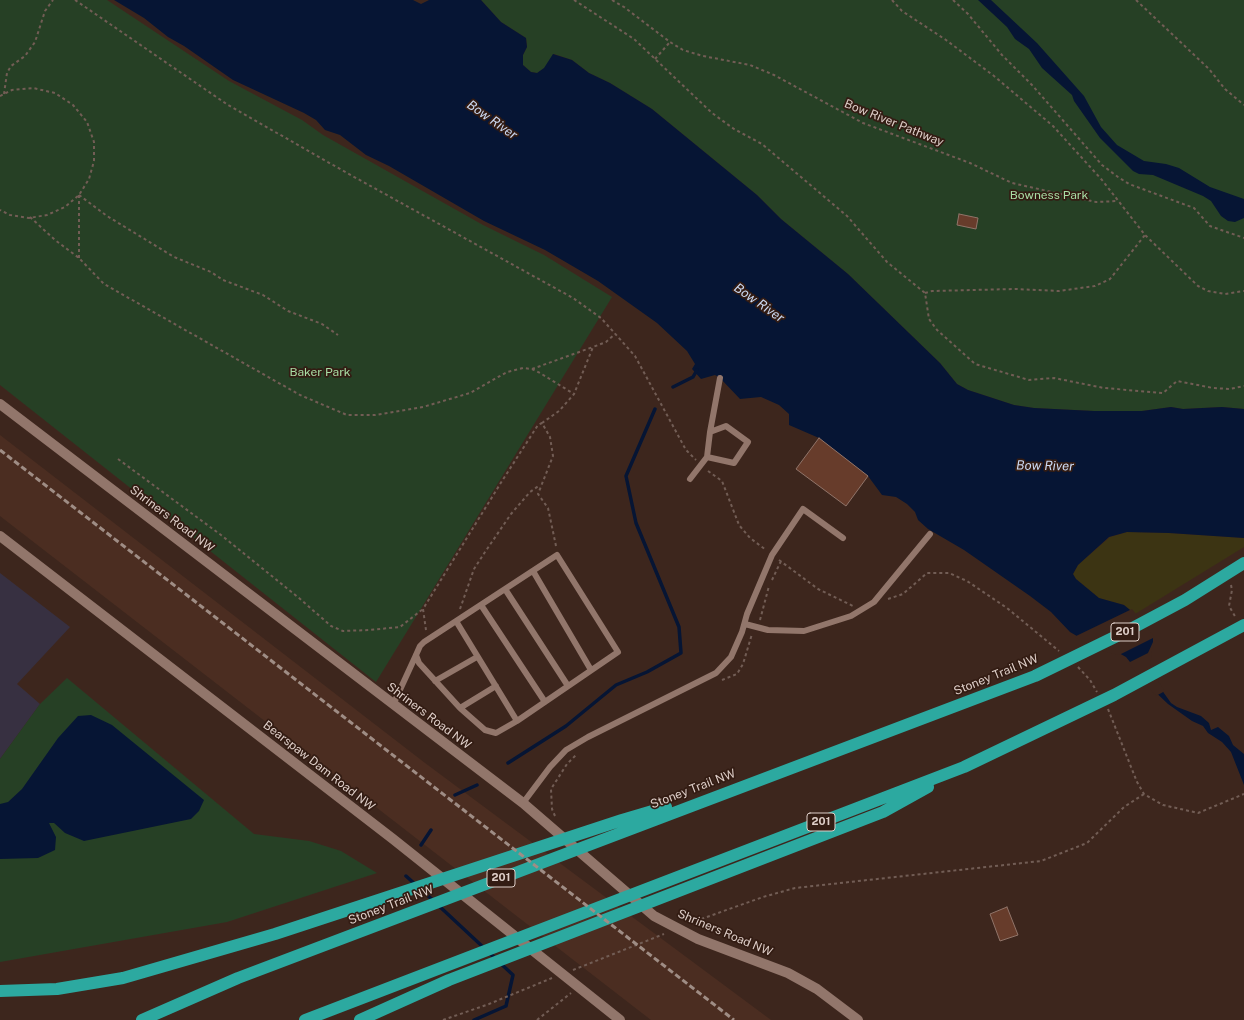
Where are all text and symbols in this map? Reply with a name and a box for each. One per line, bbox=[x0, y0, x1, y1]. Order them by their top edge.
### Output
water label: Bow River bbox=[464, 97, 520, 143]
street label: Bow River Pathway bbox=[842, 97, 946, 149]
park label: Bowness Park bbox=[1010, 188, 1088, 202]
water label: Bow River bbox=[731, 280, 787, 326]
park label: Baker Park bbox=[289, 365, 351, 379]
water label: Bow River bbox=[1016, 458, 1074, 474]
street label: Shriners Road NW bbox=[127, 483, 217, 555]
road number: 201 bbox=[1111, 623, 1139, 641]
street label: Stoney Trail NW bbox=[952, 651, 1040, 699]
street label: Shriners Road NW bbox=[384, 680, 474, 752]
street label: Bearspaw Dam Road NW bbox=[260, 718, 378, 814]
street label: Stoney Trail NW bbox=[648, 766, 738, 812]
road number: 201 bbox=[807, 813, 835, 831]
road number: 201 bbox=[487, 869, 515, 887]
street label: Stoney Trail NW bbox=[346, 882, 436, 928]
street label: Shriners Road NW bbox=[675, 906, 775, 960]

